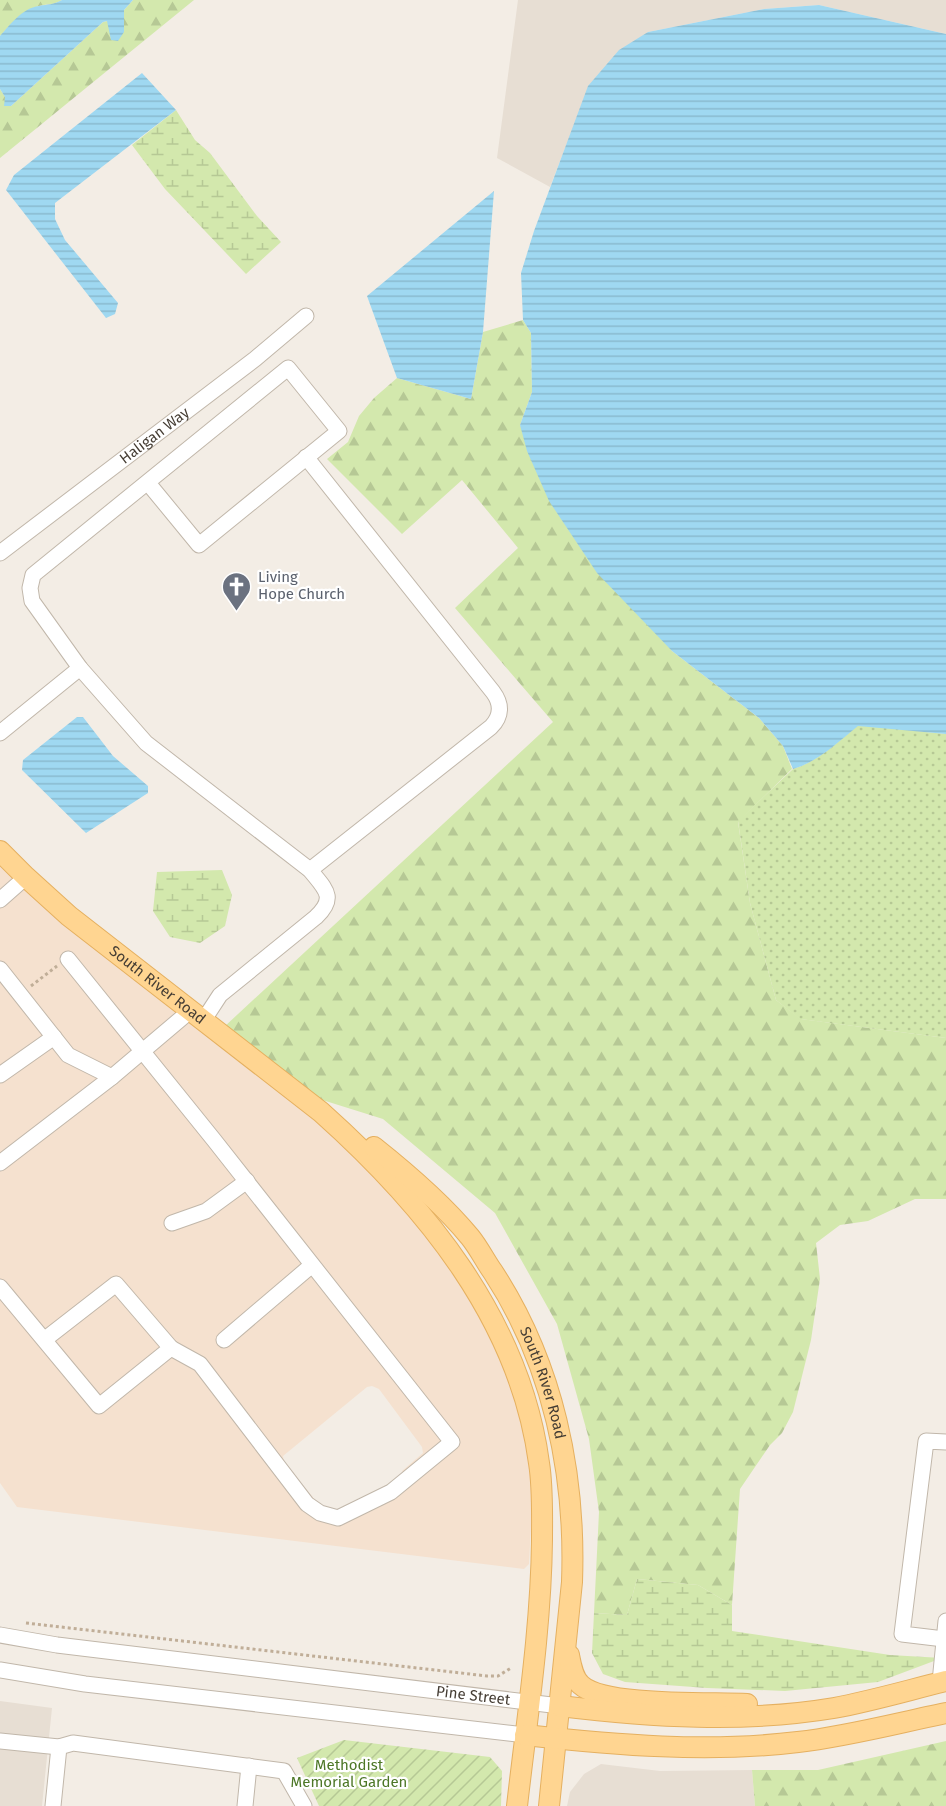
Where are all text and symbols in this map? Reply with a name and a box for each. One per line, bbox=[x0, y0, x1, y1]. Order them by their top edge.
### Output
street label: Haligan Way bbox=[116, 403, 193, 468]
place label: Living Hope Church bbox=[258, 568, 345, 603]
church icon: Living Hope Church bbox=[221, 570, 253, 612]
street label: South River Road bbox=[106, 942, 209, 1028]
street label: South River Road bbox=[516, 1324, 569, 1441]
street label: Pine Street bbox=[435, 1682, 512, 1709]
park label: Methodist Memorial Garden bbox=[291, 1756, 407, 1791]

